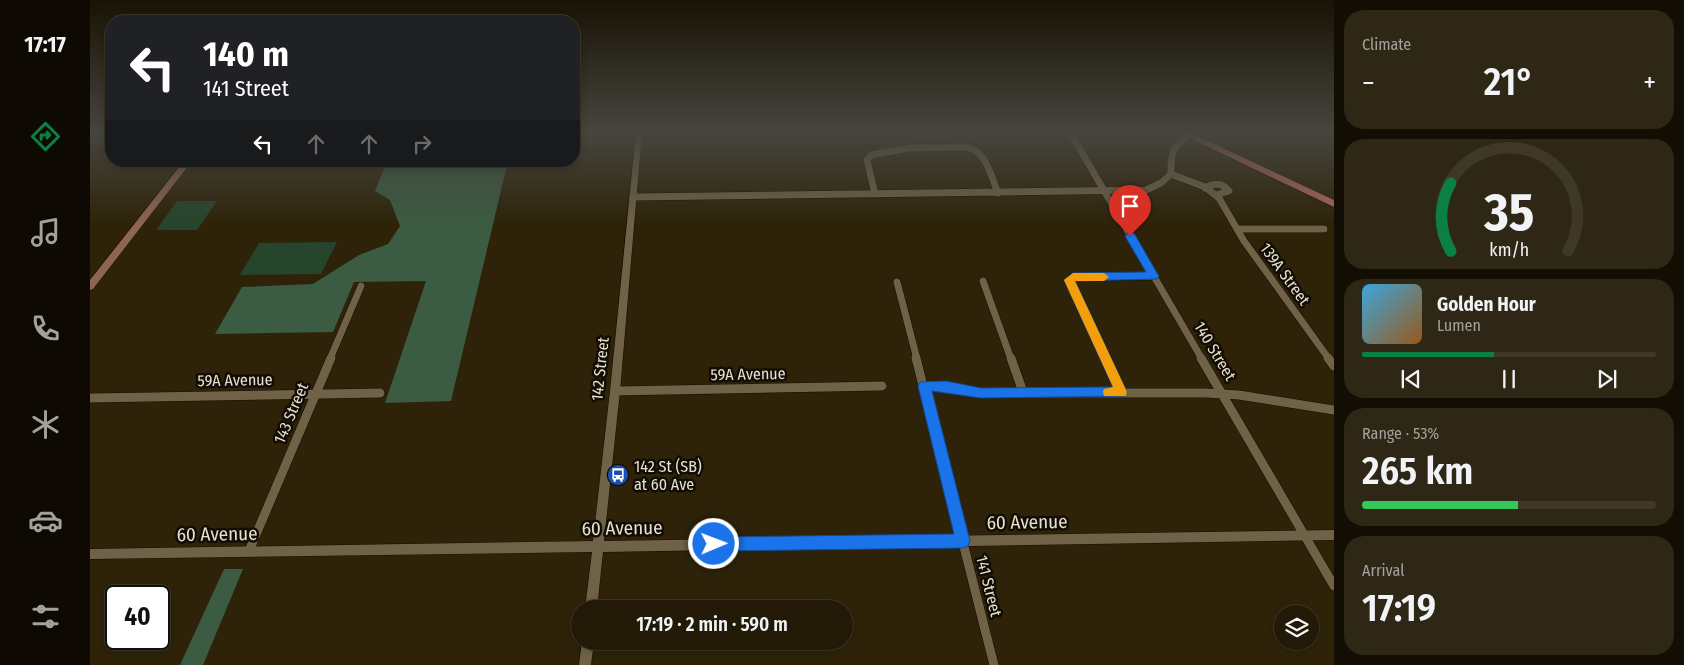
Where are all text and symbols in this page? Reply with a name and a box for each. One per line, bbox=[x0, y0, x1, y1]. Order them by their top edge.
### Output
text: 17:17 bbox=[24, 31, 66, 58]
text: 140 m bbox=[203, 33, 289, 75]
icon: left bbox=[120, 35, 185, 100]
text: Climate bbox=[1362, 35, 1411, 54]
text: 21° bbox=[1484, 59, 1534, 105]
text: − bbox=[1362, 66, 1375, 99]
text: + bbox=[1643, 66, 1656, 99]
text: 141 Street bbox=[203, 75, 289, 102]
icon: directions bbox=[28, 119, 63, 154]
icon: left bbox=[249, 130, 277, 158]
icon: ahead bbox=[302, 130, 330, 158]
icon: ahead bbox=[355, 130, 383, 158]
icon: right bbox=[408, 130, 436, 158]
text: 35 bbox=[1483, 181, 1534, 244]
pin bbox=[1109, 185, 1151, 236]
icon: arrive bbox=[1116, 192, 1144, 220]
icon: music bbox=[28, 215, 63, 250]
street label: 139A Street bbox=[1256, 239, 1314, 309]
text: km/h bbox=[1489, 239, 1529, 261]
text: Golden Hour bbox=[1437, 293, 1536, 316]
icon: phone bbox=[28, 311, 63, 346]
text: Lumen bbox=[1437, 316, 1481, 335]
street label: 140 Street bbox=[1190, 318, 1240, 385]
street label: 142 Street bbox=[587, 335, 613, 402]
street label: 59A Avenue bbox=[710, 364, 786, 384]
icon: previous bbox=[1397, 365, 1425, 393]
icon: pause bbox=[1495, 365, 1523, 393]
icon: next bbox=[1593, 365, 1621, 393]
street label: 59A Avenue bbox=[197, 370, 273, 390]
street label: 143 Street bbox=[270, 379, 313, 446]
icon: climate bbox=[28, 407, 63, 442]
text: Range · 53% bbox=[1362, 424, 1439, 443]
text: 265 km bbox=[1362, 448, 1473, 494]
place label: 142 St (SB) at 60 Ave bbox=[634, 457, 702, 494]
bus stop icon: 142 St (SB) at 60 Ave bbox=[606, 463, 630, 487]
icon: car bbox=[28, 503, 63, 538]
street label: 60 Avenue bbox=[986, 510, 1068, 534]
street label: 60 Avenue bbox=[581, 516, 663, 540]
position arrow bbox=[687, 517, 739, 569]
street label: 60 Avenue bbox=[176, 522, 258, 546]
street label: 141 Street bbox=[972, 553, 1006, 619]
text: Arrival bbox=[1362, 561, 1404, 580]
speed limit sign: 40 bbox=[105, 585, 170, 650]
text: 17:19 bbox=[1362, 585, 1436, 631]
icon: filters bbox=[28, 599, 63, 634]
map controls bbox=[1274, 605, 1319, 650]
button: layers bbox=[1274, 605, 1319, 650]
text: 17:19 · 2 min · 590 m bbox=[636, 613, 788, 636]

